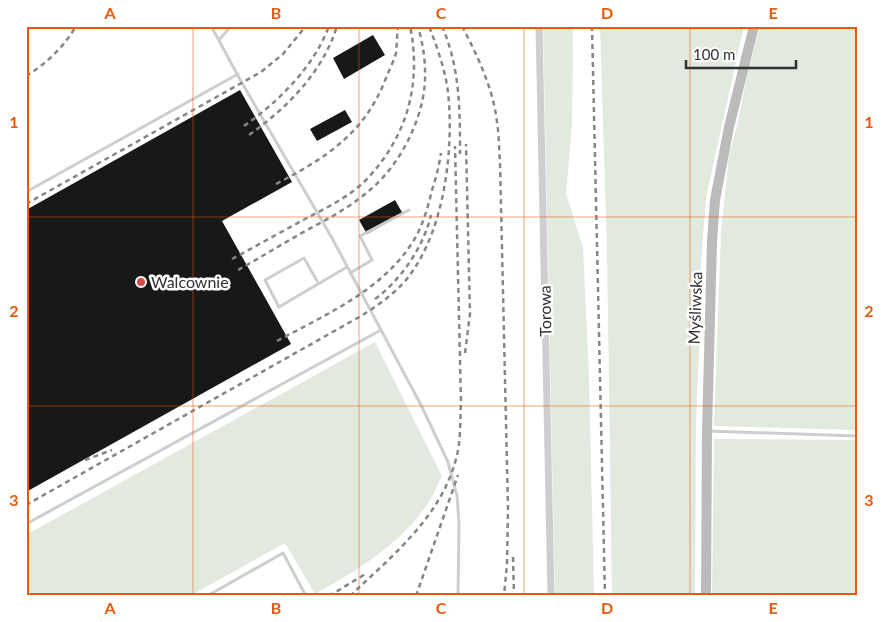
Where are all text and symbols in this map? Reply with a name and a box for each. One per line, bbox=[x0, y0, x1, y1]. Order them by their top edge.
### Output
text: A bbox=[103, 3, 116, 22]
text: B bbox=[271, 3, 281, 22]
text: C bbox=[436, 3, 447, 22]
text: D bbox=[601, 3, 613, 22]
text: E bbox=[768, 3, 778, 22]
scale bar bbox=[686, 38, 796, 70]
text: 100 m bbox=[693, 45, 735, 63]
text: 1 bbox=[9, 112, 19, 131]
text: 1 bbox=[864, 112, 874, 131]
street label: Myśliwska bbox=[684, 271, 705, 345]
place label: Walcownie bbox=[151, 272, 229, 291]
marker: Walcownie bbox=[135, 276, 147, 288]
street label: Torowa bbox=[535, 285, 554, 337]
text: 2 bbox=[9, 301, 19, 320]
text: 2 bbox=[864, 301, 874, 320]
text: 3 bbox=[9, 490, 19, 509]
text: 3 bbox=[864, 490, 874, 509]
text: A bbox=[103, 598, 116, 617]
text: B bbox=[271, 598, 281, 617]
text: C bbox=[436, 598, 447, 617]
text: D bbox=[601, 598, 613, 617]
text: E bbox=[768, 598, 778, 617]

